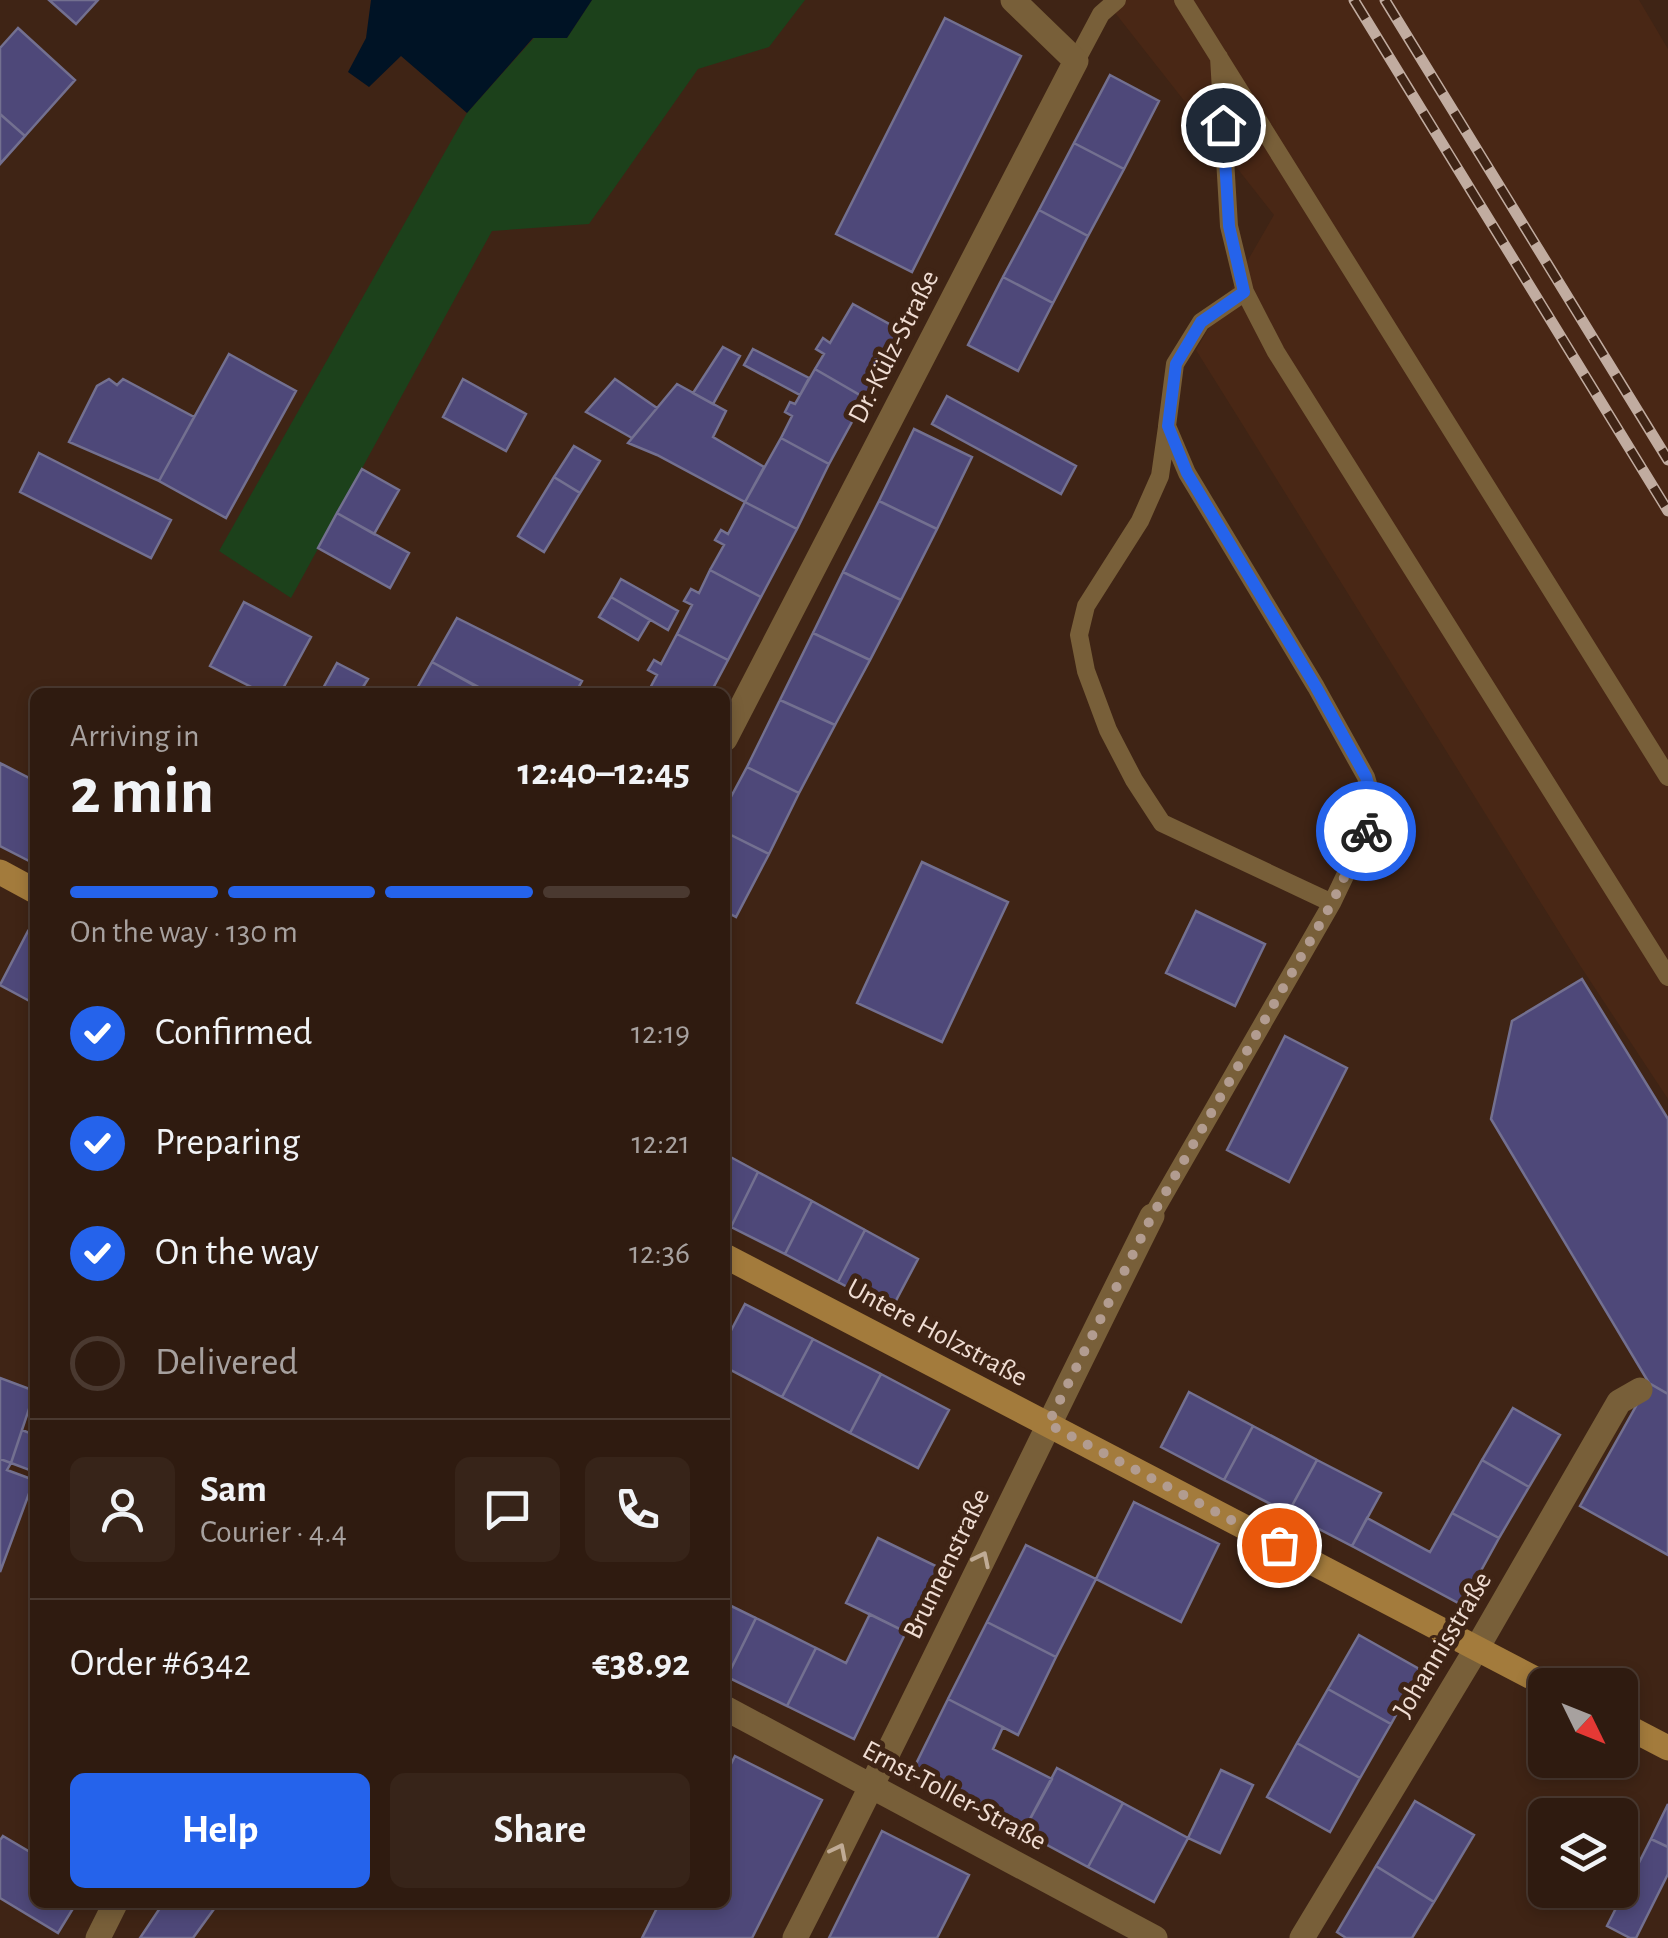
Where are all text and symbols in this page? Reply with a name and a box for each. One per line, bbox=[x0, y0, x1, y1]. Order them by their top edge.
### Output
pin bbox=[1181, 83, 1266, 168]
icon: home bbox=[1196, 98, 1251, 153]
street label: Dr.-Külz-Straße bbox=[844, 266, 944, 428]
text: Arriving in bbox=[70, 720, 199, 752]
text: 12:40–12:45 bbox=[517, 754, 690, 792]
text: 2 min bbox=[70, 760, 214, 825]
courier bbox=[1316, 781, 1416, 881]
icon: bike bbox=[1339, 804, 1394, 859]
text: On the way · 130 m bbox=[70, 916, 298, 948]
icon: check bbox=[70, 1006, 125, 1061]
text: Confirmed bbox=[155, 1014, 312, 1052]
text: 12:19 bbox=[631, 1017, 690, 1049]
icon: check bbox=[70, 1116, 125, 1171]
text: Preparing bbox=[155, 1124, 300, 1162]
text: 12:21 bbox=[632, 1127, 690, 1159]
icon: check bbox=[70, 1226, 125, 1281]
text: On the way bbox=[155, 1234, 319, 1272]
text: 12:36 bbox=[629, 1237, 690, 1269]
street label: Untere Holzstraße bbox=[842, 1274, 1032, 1392]
text: Delivered bbox=[155, 1344, 298, 1382]
button: person bbox=[70, 1457, 175, 1562]
button: chat bbox=[455, 1457, 560, 1562]
button: phone bbox=[585, 1457, 690, 1562]
text: Sam bbox=[200, 1471, 267, 1509]
street label: Brunnenstraße bbox=[899, 1485, 995, 1643]
pin bbox=[1237, 1503, 1322, 1588]
text: Courier · 4.4 bbox=[200, 1516, 347, 1548]
icon: bag bbox=[1252, 1518, 1307, 1573]
one-way arrow bbox=[970, 1551, 990, 1569]
street label: Johannisstraße bbox=[1389, 1567, 1497, 1723]
text: Order #6342 bbox=[70, 1645, 251, 1683]
text: €38.92 bbox=[592, 1645, 690, 1683]
north arrow bbox=[1528, 1668, 1638, 1778]
map controls bbox=[1528, 1668, 1638, 1908]
street label: Ernst-Toller-Straße bbox=[858, 1736, 1050, 1856]
button: Help bbox=[70, 1773, 370, 1888]
button: Share bbox=[390, 1773, 690, 1888]
button: layers bbox=[1528, 1798, 1638, 1908]
one-way arrow bbox=[827, 1844, 846, 1862]

